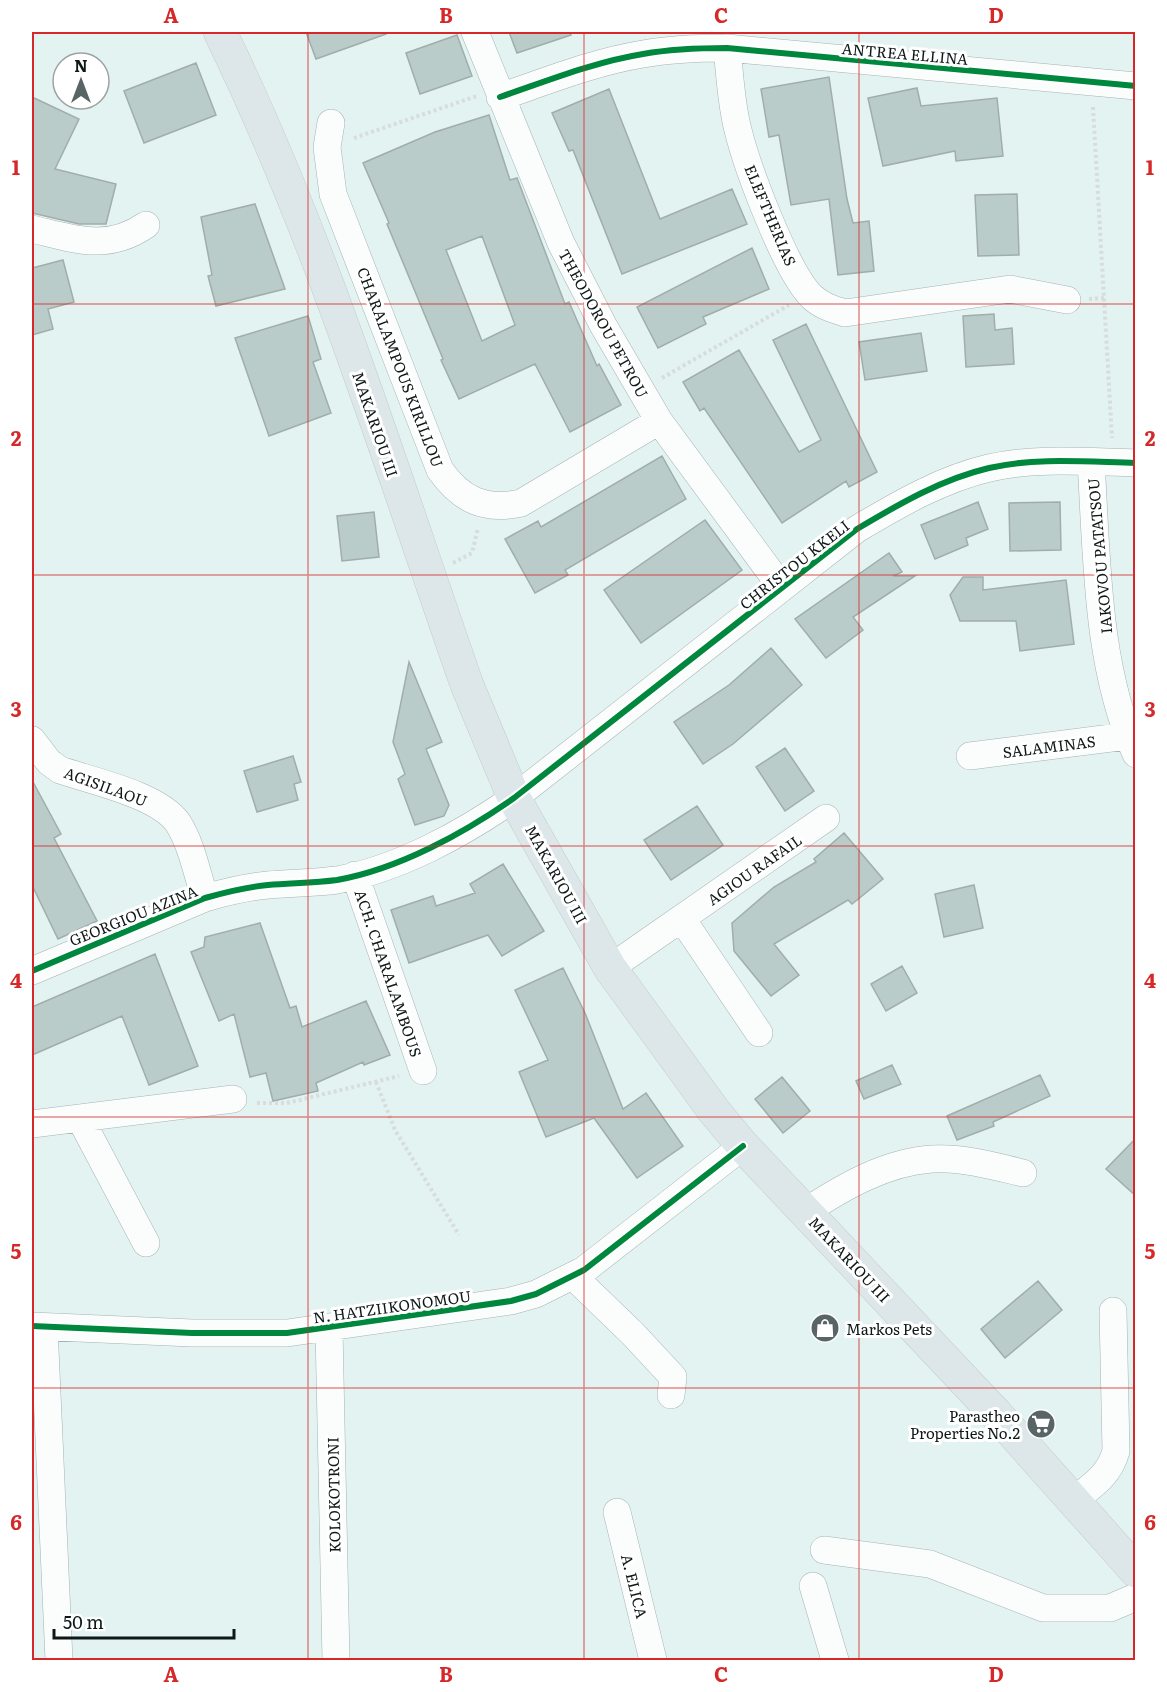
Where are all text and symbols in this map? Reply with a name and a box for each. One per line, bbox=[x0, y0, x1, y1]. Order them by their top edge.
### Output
text: A bbox=[163, 0, 179, 29]
text: B bbox=[439, 0, 453, 29]
text: C bbox=[714, 0, 728, 29]
text: D bbox=[988, 0, 1004, 29]
street label: ANTREA ELLINA bbox=[841, 36, 969, 70]
north arrow bbox=[51, 51, 111, 111]
text: N bbox=[74, 53, 88, 77]
text: 1 bbox=[12, 151, 20, 181]
text: 1 bbox=[1146, 151, 1154, 181]
street label: ELEFTHERIAS bbox=[739, 161, 803, 269]
street label: THEODOROU PETROU bbox=[553, 244, 655, 402]
street label: CHARALAMPOUS KIRILLOU bbox=[352, 263, 450, 471]
street label: MAKARIOU III bbox=[347, 368, 405, 480]
text: 2 bbox=[11, 422, 22, 452]
text: 2 bbox=[1145, 422, 1156, 452]
street label: IAKOVOU PATATSOU bbox=[1081, 477, 1117, 635]
street label: CHRISTOU KKELI bbox=[734, 514, 854, 614]
text: 3 bbox=[10, 693, 22, 723]
text: 3 bbox=[1144, 693, 1156, 723]
street label: SALAMINAS bbox=[1001, 729, 1097, 763]
street label: AGISILAOU bbox=[61, 760, 151, 812]
street label: MAKARIOU III bbox=[520, 820, 594, 928]
street label: AGIOU RAFAIL bbox=[702, 828, 806, 910]
street label: GEORGIOU AZINA bbox=[65, 879, 201, 951]
street label: ACH. CHARALAMBOUS bbox=[350, 886, 428, 1060]
text: 4 bbox=[10, 964, 22, 994]
text: 4 bbox=[1144, 964, 1156, 994]
street label: MAKARIOU III bbox=[804, 1211, 896, 1307]
text: 5 bbox=[11, 1235, 22, 1265]
text: 5 bbox=[1145, 1235, 1156, 1265]
street label: N. HATZIIKONOMOU bbox=[312, 1284, 472, 1328]
shop icon: Markos Pets bbox=[809, 1312, 841, 1344]
place label: Markos Pets bbox=[846, 1317, 932, 1340]
place label: Parastheo Properties No.2 bbox=[910, 1404, 1020, 1444]
supermarket icon: Parastheo Properties No.2 bbox=[1025, 1408, 1057, 1440]
street label: KOLOKOTRONI bbox=[320, 1437, 346, 1553]
text: 6 bbox=[10, 1506, 22, 1536]
text: 6 bbox=[1144, 1506, 1156, 1536]
street label: A. ELICA bbox=[616, 1551, 654, 1621]
scale bar bbox=[54, 1602, 234, 1640]
text: 50 m bbox=[63, 1608, 104, 1635]
text: A bbox=[163, 1658, 179, 1688]
text: B bbox=[439, 1658, 453, 1688]
text: C bbox=[714, 1658, 728, 1688]
text: D bbox=[988, 1658, 1004, 1688]

